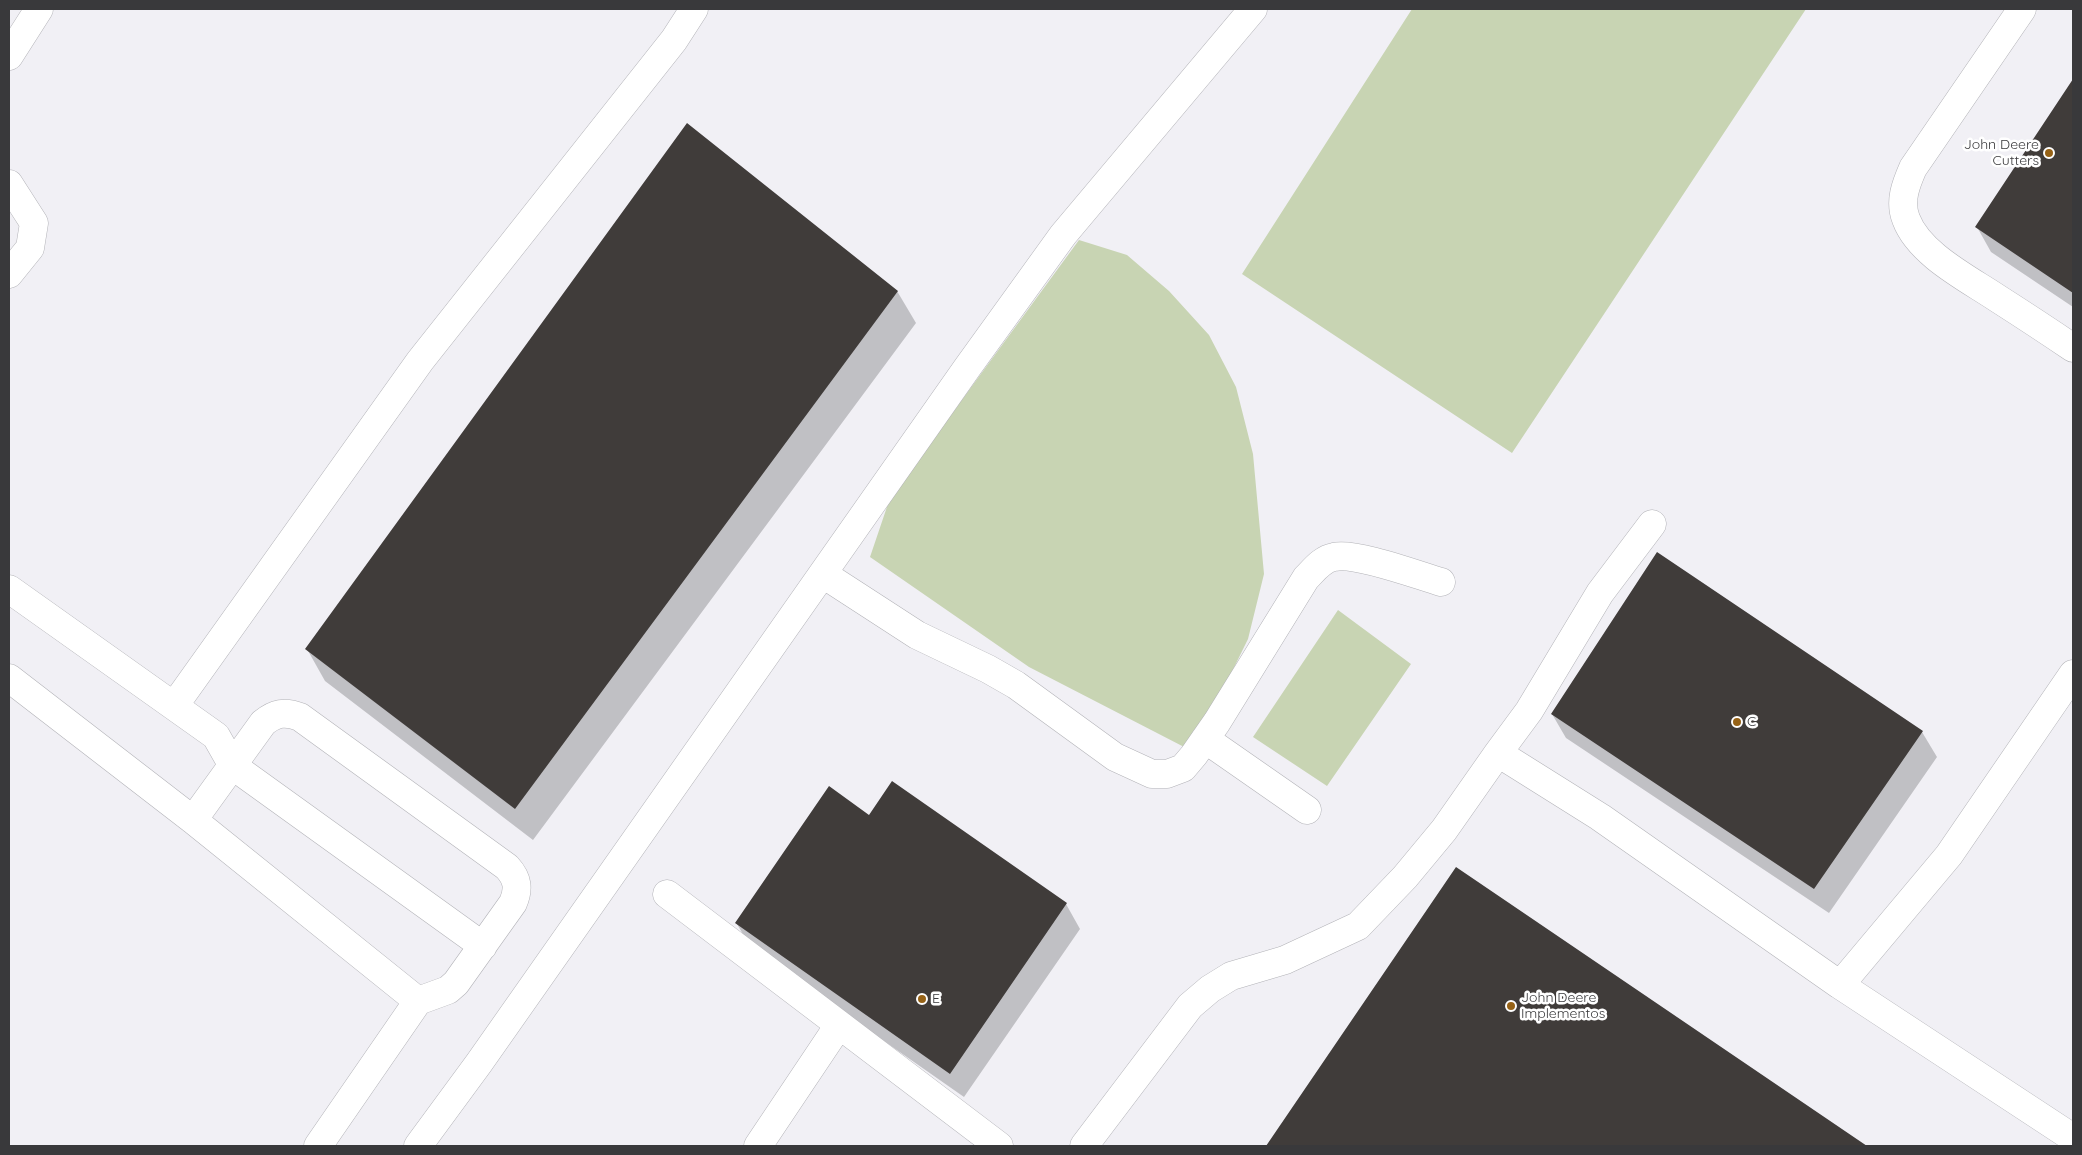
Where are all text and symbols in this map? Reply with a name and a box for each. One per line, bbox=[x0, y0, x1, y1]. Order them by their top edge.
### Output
place label: John Deere Cutters bbox=[1964, 137, 2039, 170]
marker: John Deere Cutters bbox=[2043, 147, 2055, 159]
place label: C bbox=[1747, 714, 1756, 730]
marker: C bbox=[1731, 716, 1743, 728]
place label: John Deere Implementos bbox=[1521, 990, 1605, 1022]
place label: E bbox=[932, 991, 940, 1007]
marker: E bbox=[916, 993, 928, 1005]
marker: John Deere Implementos bbox=[1505, 1000, 1517, 1012]

